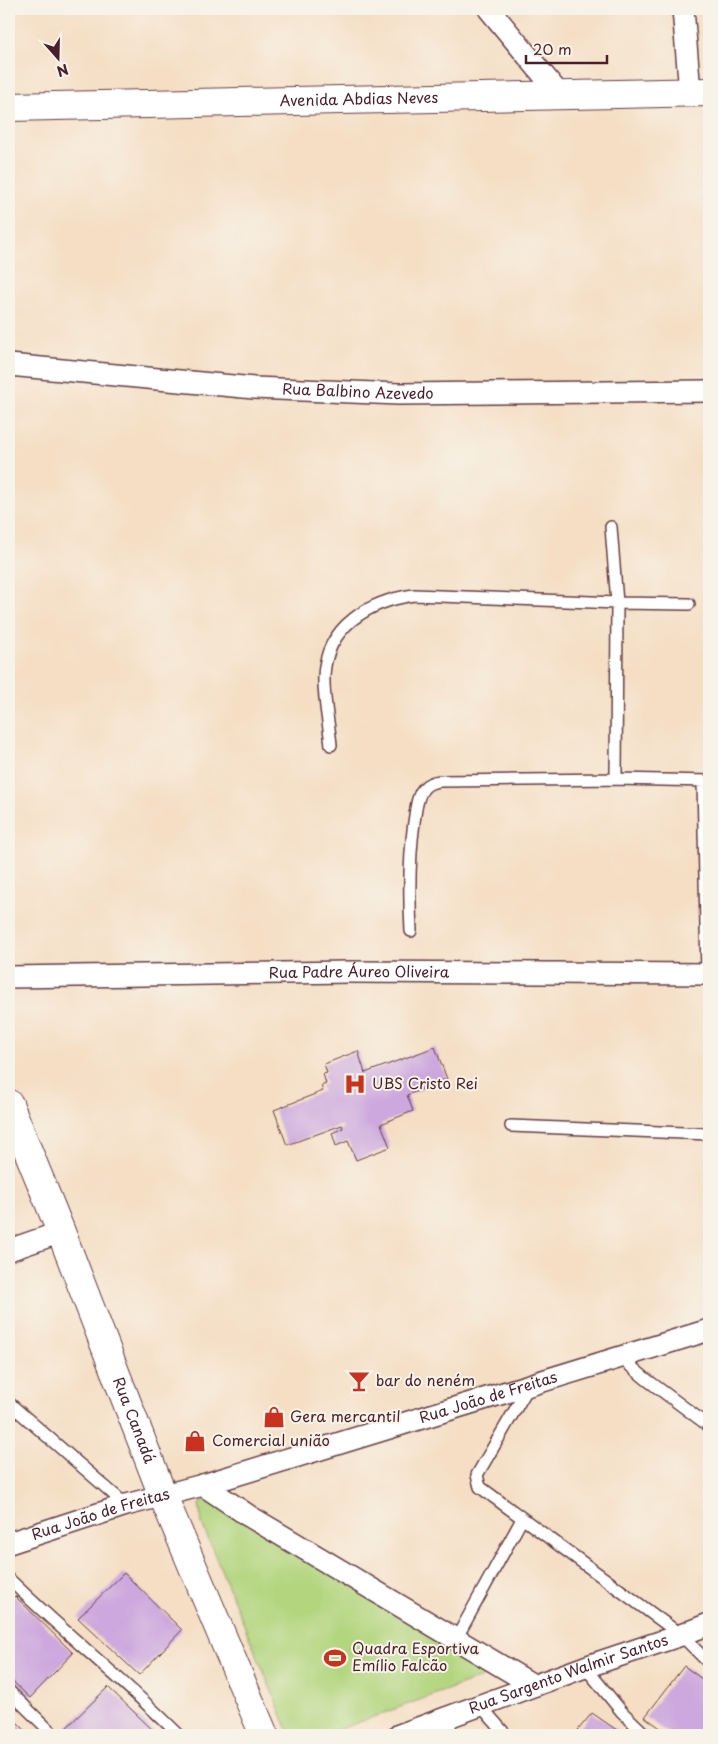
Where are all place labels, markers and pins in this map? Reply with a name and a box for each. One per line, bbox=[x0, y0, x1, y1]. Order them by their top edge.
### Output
hospital icon: UBS Cristo Rei bbox=[342, 1071, 368, 1097]
place label: UBS Cristo Rei bbox=[372, 1071, 478, 1094]
bar icon: bar do neném bbox=[346, 1368, 372, 1394]
place label: bar do neném bbox=[376, 1368, 475, 1391]
shop icon: Gera mercantil bbox=[261, 1404, 287, 1430]
place label: Gera mercantil bbox=[290, 1404, 400, 1427]
shop icon: Comercial união bbox=[182, 1428, 208, 1454]
place label: Comercial união bbox=[212, 1428, 330, 1451]
place label: Quadra Esportiva Emílio Falcão bbox=[352, 1636, 480, 1676]
sports icon: Quadra Esportiva Emílio Falcão bbox=[322, 1645, 348, 1671]

